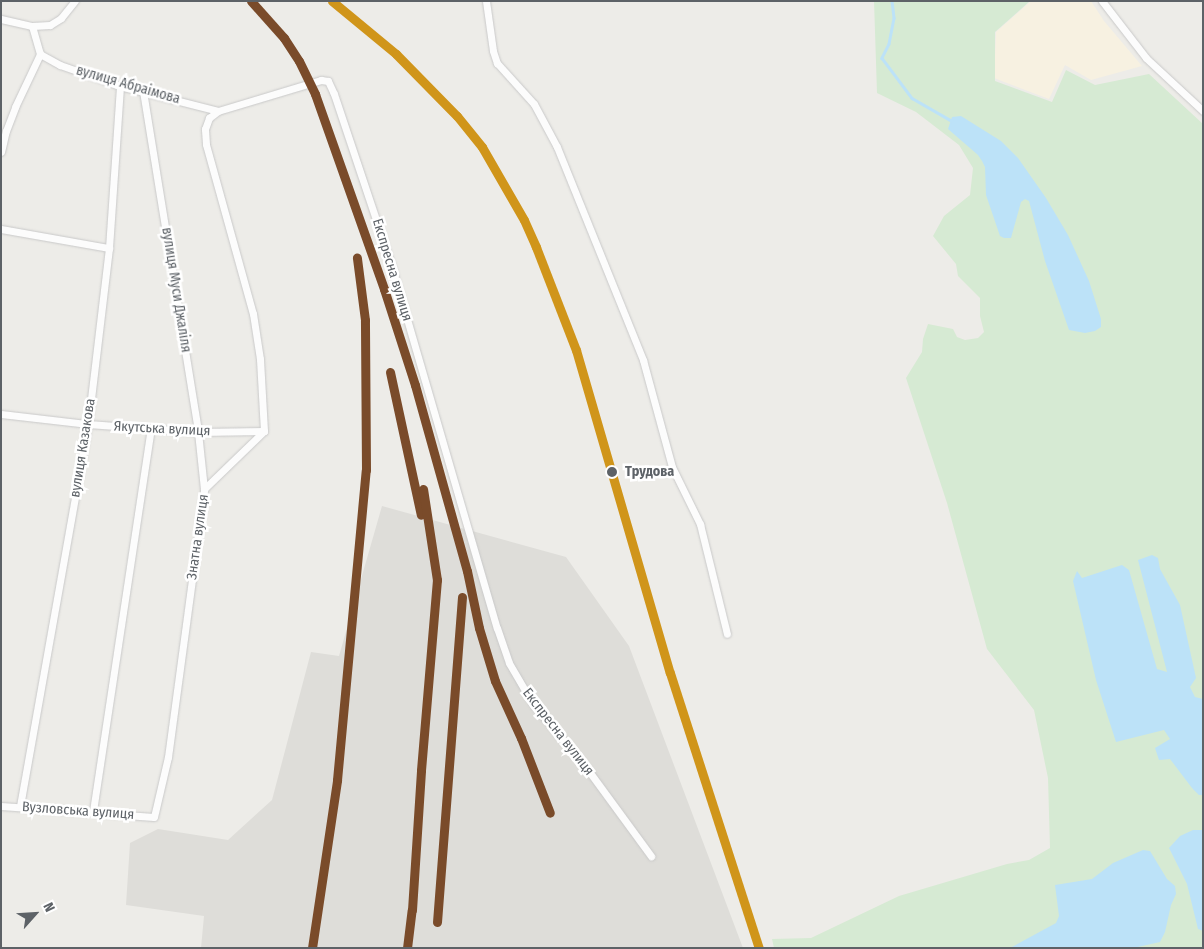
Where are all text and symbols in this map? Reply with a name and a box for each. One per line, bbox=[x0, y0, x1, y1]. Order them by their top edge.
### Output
street label: вулиця Абраімова bbox=[74, 62, 182, 108]
street label: Експресна вулиця bbox=[368, 217, 416, 323]
street label: вулиця Муси Джаліля bbox=[158, 226, 194, 354]
street label: вулиця Казакова bbox=[67, 397, 99, 499]
street label: Якутська вулиця bbox=[113, 418, 211, 440]
marker: Трудова bbox=[603, 463, 621, 481]
place label: Трудова bbox=[625, 464, 674, 480]
street label: Знатна вулиця bbox=[184, 493, 212, 581]
street label: Експресна вулиця bbox=[519, 685, 597, 779]
street label: Вузловська вулиця bbox=[21, 799, 135, 823]
north arrow bbox=[10, 889, 60, 939]
text: N bbox=[39, 900, 58, 915]

